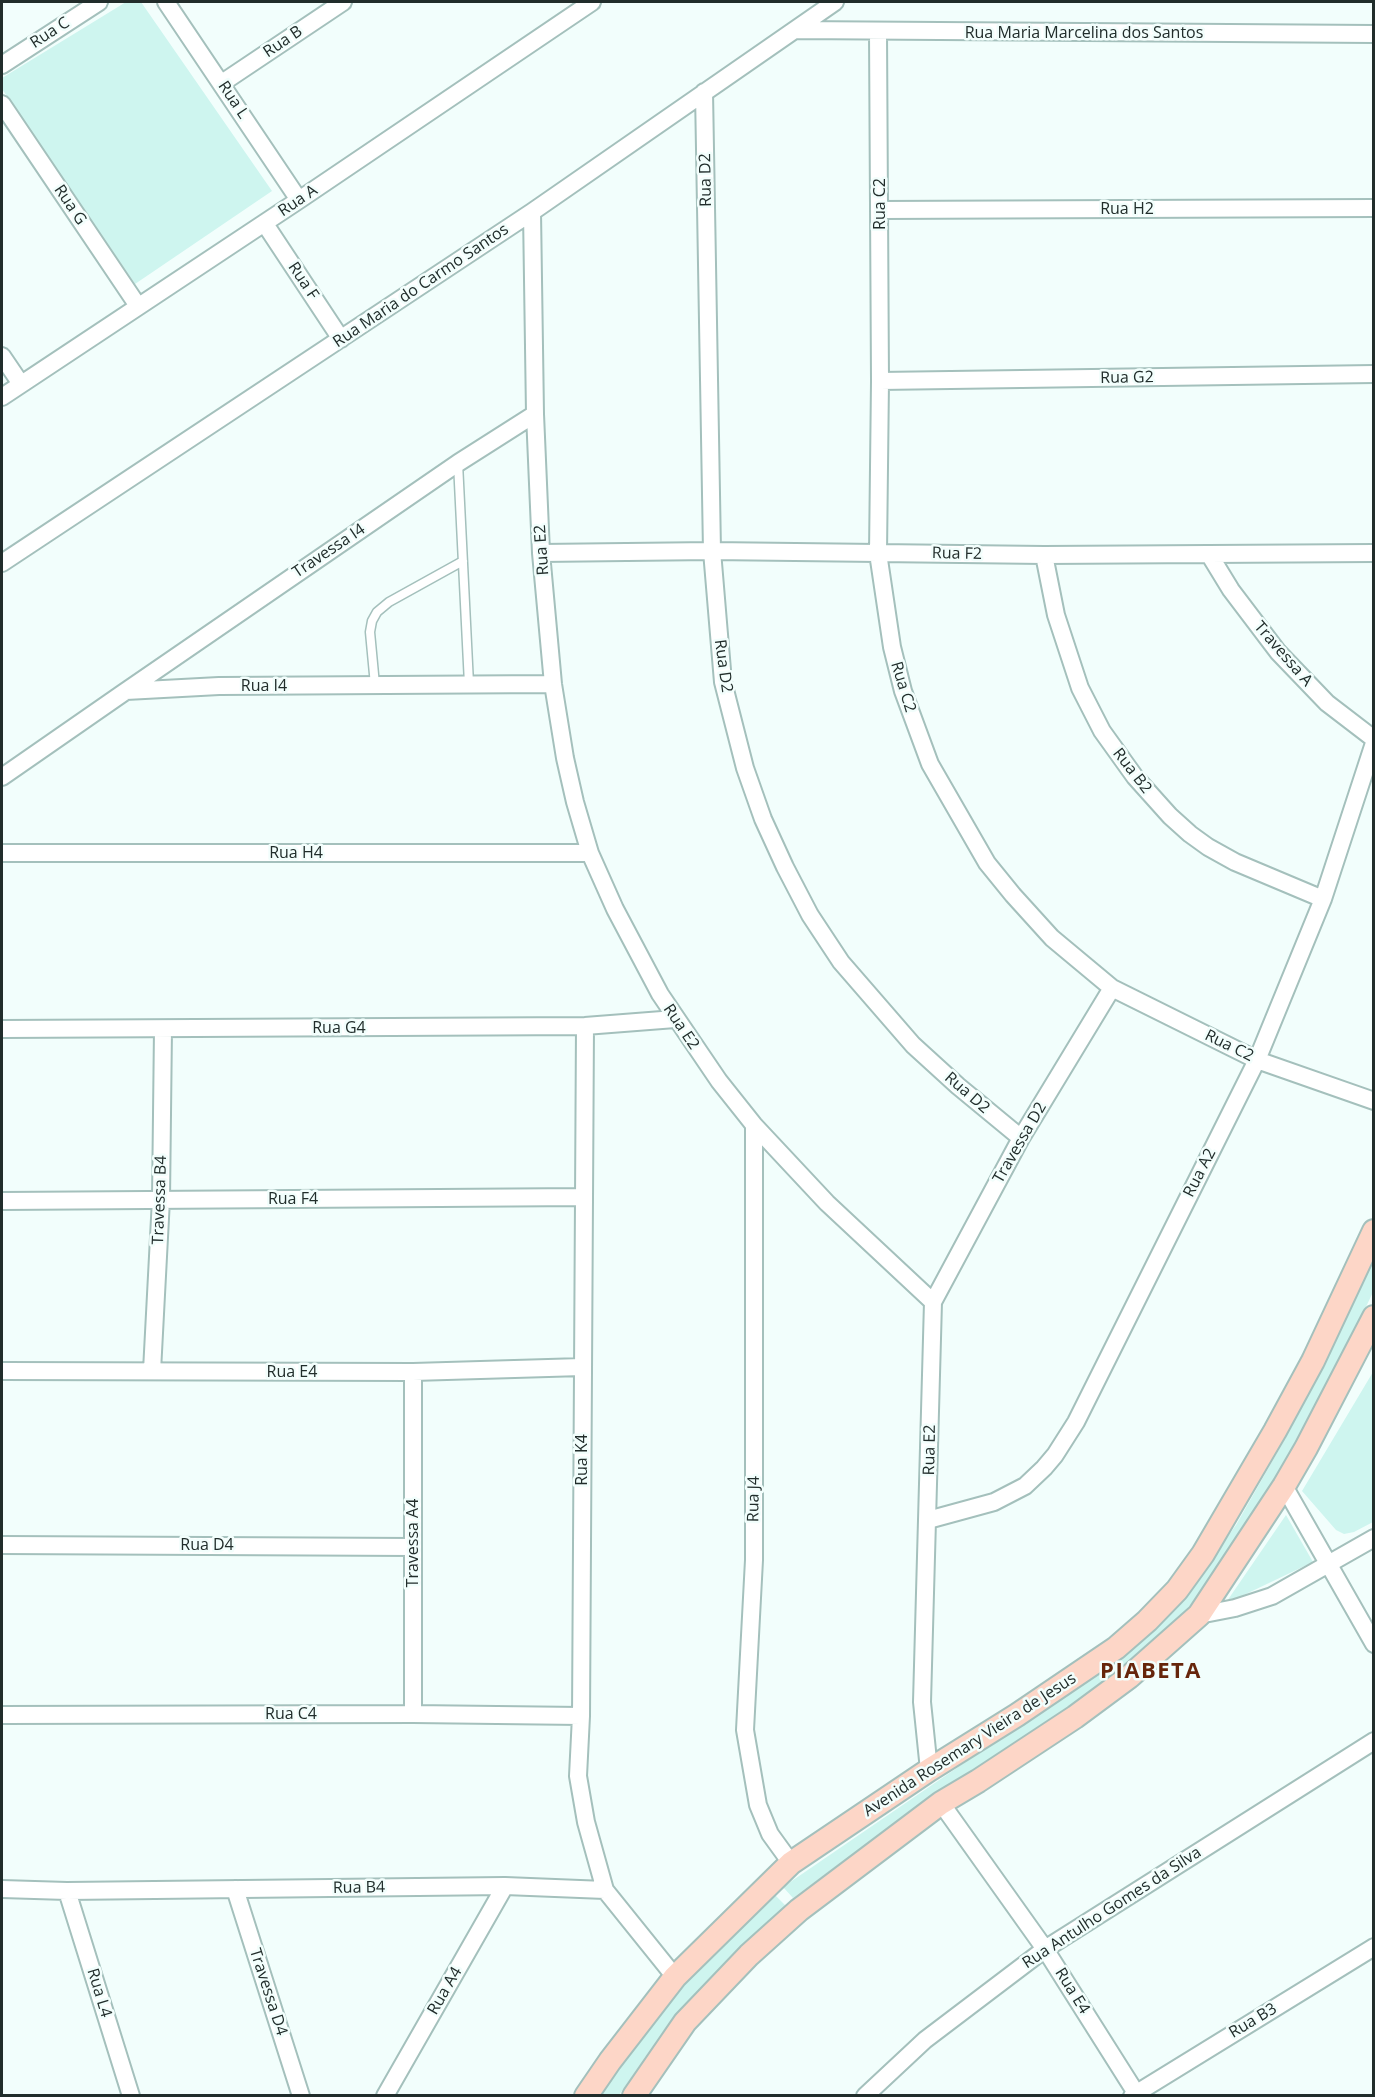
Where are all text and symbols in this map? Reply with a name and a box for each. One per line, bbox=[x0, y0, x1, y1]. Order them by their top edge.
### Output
street label: Rua C bbox=[27, 13, 73, 53]
street label: Rua B bbox=[260, 22, 306, 62]
street label: Rua Maria Marcelina dos Santos bbox=[965, 23, 1203, 43]
street label: Rua L bbox=[214, 78, 252, 122]
street label: Rua D2 bbox=[696, 153, 716, 207]
street label: Rua C2 bbox=[870, 178, 890, 230]
street label: Rua G bbox=[50, 181, 90, 229]
street label: Rua A bbox=[275, 181, 321, 221]
street label: Rua H2 bbox=[1100, 199, 1154, 219]
street label: Rua Maria do Carmo Santos bbox=[330, 220, 512, 352]
street label: Rua F bbox=[284, 259, 322, 303]
street label: Rua G2 bbox=[1100, 368, 1154, 388]
street label: Travessa I4 bbox=[289, 520, 369, 582]
street label: Rua E2 bbox=[531, 524, 553, 576]
street label: Rua F2 bbox=[932, 544, 982, 564]
street label: Travessa A bbox=[1250, 618, 1316, 690]
street label: Rua D2 bbox=[710, 638, 736, 694]
street label: Rua C2 bbox=[886, 659, 920, 715]
street label: Rua I4 bbox=[241, 676, 287, 696]
street label: Rua B2 bbox=[1108, 745, 1156, 797]
street label: Rua H4 bbox=[269, 843, 323, 863]
street label: Rua E2 bbox=[659, 1001, 703, 1053]
street label: Rua G4 bbox=[312, 1018, 366, 1038]
street label: Rua C2 bbox=[1201, 1026, 1257, 1066]
street label: Rua D2 bbox=[941, 1068, 993, 1118]
street label: Travessa D2 bbox=[989, 1099, 1051, 1187]
street label: Rua A2 bbox=[1180, 1145, 1220, 1201]
street label: Travessa B4 bbox=[149, 1155, 171, 1245]
street label: Rua F4 bbox=[268, 1189, 318, 1209]
street label: Rua E4 bbox=[267, 1362, 317, 1382]
street label: Rua E2 bbox=[920, 1424, 940, 1476]
street label: Rua K4 bbox=[572, 1434, 592, 1486]
street label: Rua J4 bbox=[744, 1476, 764, 1522]
street label: Travessa A4 bbox=[403, 1499, 423, 1587]
street label: Rua D4 bbox=[180, 1535, 234, 1555]
district label: PIABETA bbox=[1100, 1659, 1202, 1685]
street label: Avenida Rosemary Vieira de Jesus bbox=[860, 1669, 1080, 1821]
street label: Rua C4 bbox=[265, 1704, 317, 1724]
street label: Rua Antulho Gomes da Silva bbox=[1019, 1843, 1205, 1973]
street label: Rua B4 bbox=[333, 1878, 385, 1898]
street label: Travessa D4 bbox=[245, 1946, 291, 2038]
street label: Rua A4 bbox=[424, 1964, 466, 2018]
street label: Rua E4 bbox=[1050, 1964, 1094, 2018]
street label: Rua L4 bbox=[82, 1966, 116, 2020]
street label: Rua B3 bbox=[1226, 1999, 1280, 2043]

